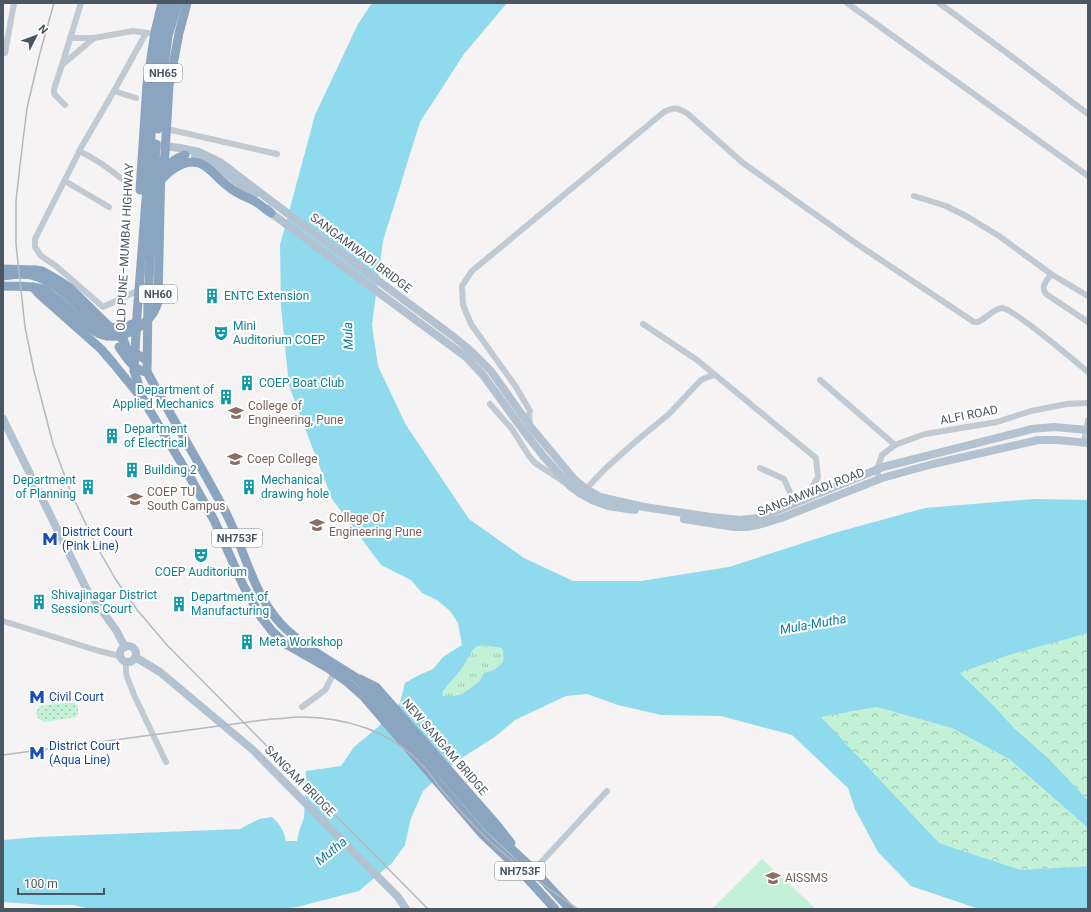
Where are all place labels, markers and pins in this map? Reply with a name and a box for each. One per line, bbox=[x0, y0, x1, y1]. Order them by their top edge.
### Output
building icon: ENTC Extension bbox=[203, 287, 221, 305]
place label: ENTC Extension bbox=[224, 289, 309, 303]
place label: Mini Auditorium COEP bbox=[233, 319, 326, 347]
theatre icon: Mini Auditorium COEP bbox=[212, 324, 230, 342]
building icon: COEP Boat Club bbox=[238, 374, 256, 392]
place label: COEP Boat Club bbox=[259, 376, 345, 390]
place label: Department of Applied Mechanics bbox=[112, 383, 215, 411]
building icon: Department of Applied Mechanics bbox=[217, 388, 235, 406]
place label: College of Engineering, Pune bbox=[248, 399, 343, 427]
school or university icon: College of Engineering, Pune bbox=[227, 404, 245, 422]
place label: Department of Electrical bbox=[124, 422, 187, 450]
building icon: Department of Electrical bbox=[103, 427, 121, 445]
school or university icon: Coep College bbox=[226, 450, 244, 468]
place label: Coep College bbox=[247, 452, 318, 466]
building icon: Building 2 bbox=[123, 461, 141, 479]
place label: Building 2 bbox=[144, 463, 197, 477]
place label: Department of Planning bbox=[13, 473, 76, 501]
place label: Mechanical drawing hole bbox=[261, 473, 329, 501]
building icon: Department of Planning bbox=[79, 478, 97, 496]
building icon: Mechanical drawing hole bbox=[240, 478, 258, 496]
place label: COEP TU South Campus bbox=[147, 485, 226, 513]
school or university icon: COEP TU South Campus bbox=[126, 490, 144, 508]
place label: College Of Engineering Pune bbox=[329, 511, 422, 539]
school or university icon: College Of Engineering Pune bbox=[308, 516, 326, 534]
place label: District Court (Pink Line) bbox=[62, 525, 133, 553]
metro station icon: District Court (Pink Line) bbox=[41, 530, 59, 548]
theatre icon: COEP Auditorium bbox=[192, 546, 210, 564]
place label: COEP Auditorium bbox=[155, 565, 247, 579]
place label: Shivajinagar District Sessions Court bbox=[51, 588, 157, 616]
place label: Department of Manufacturing bbox=[191, 590, 269, 618]
building icon: Shivajinagar District Sessions Court bbox=[30, 593, 48, 611]
building icon: Department of Manufacturing bbox=[170, 595, 188, 613]
building icon: Meta Workshop bbox=[238, 633, 256, 651]
place label: Meta Workshop bbox=[259, 635, 343, 649]
metro station icon: Civil Court bbox=[28, 688, 46, 706]
place label: Civil Court bbox=[49, 690, 104, 704]
place label: District Court (Aqua Line) bbox=[49, 739, 120, 767]
metro station icon: District Court (Aqua Line) bbox=[28, 744, 46, 762]
school or university icon: AISSMS bbox=[764, 869, 782, 887]
place label: AISSMS bbox=[785, 871, 828, 885]

